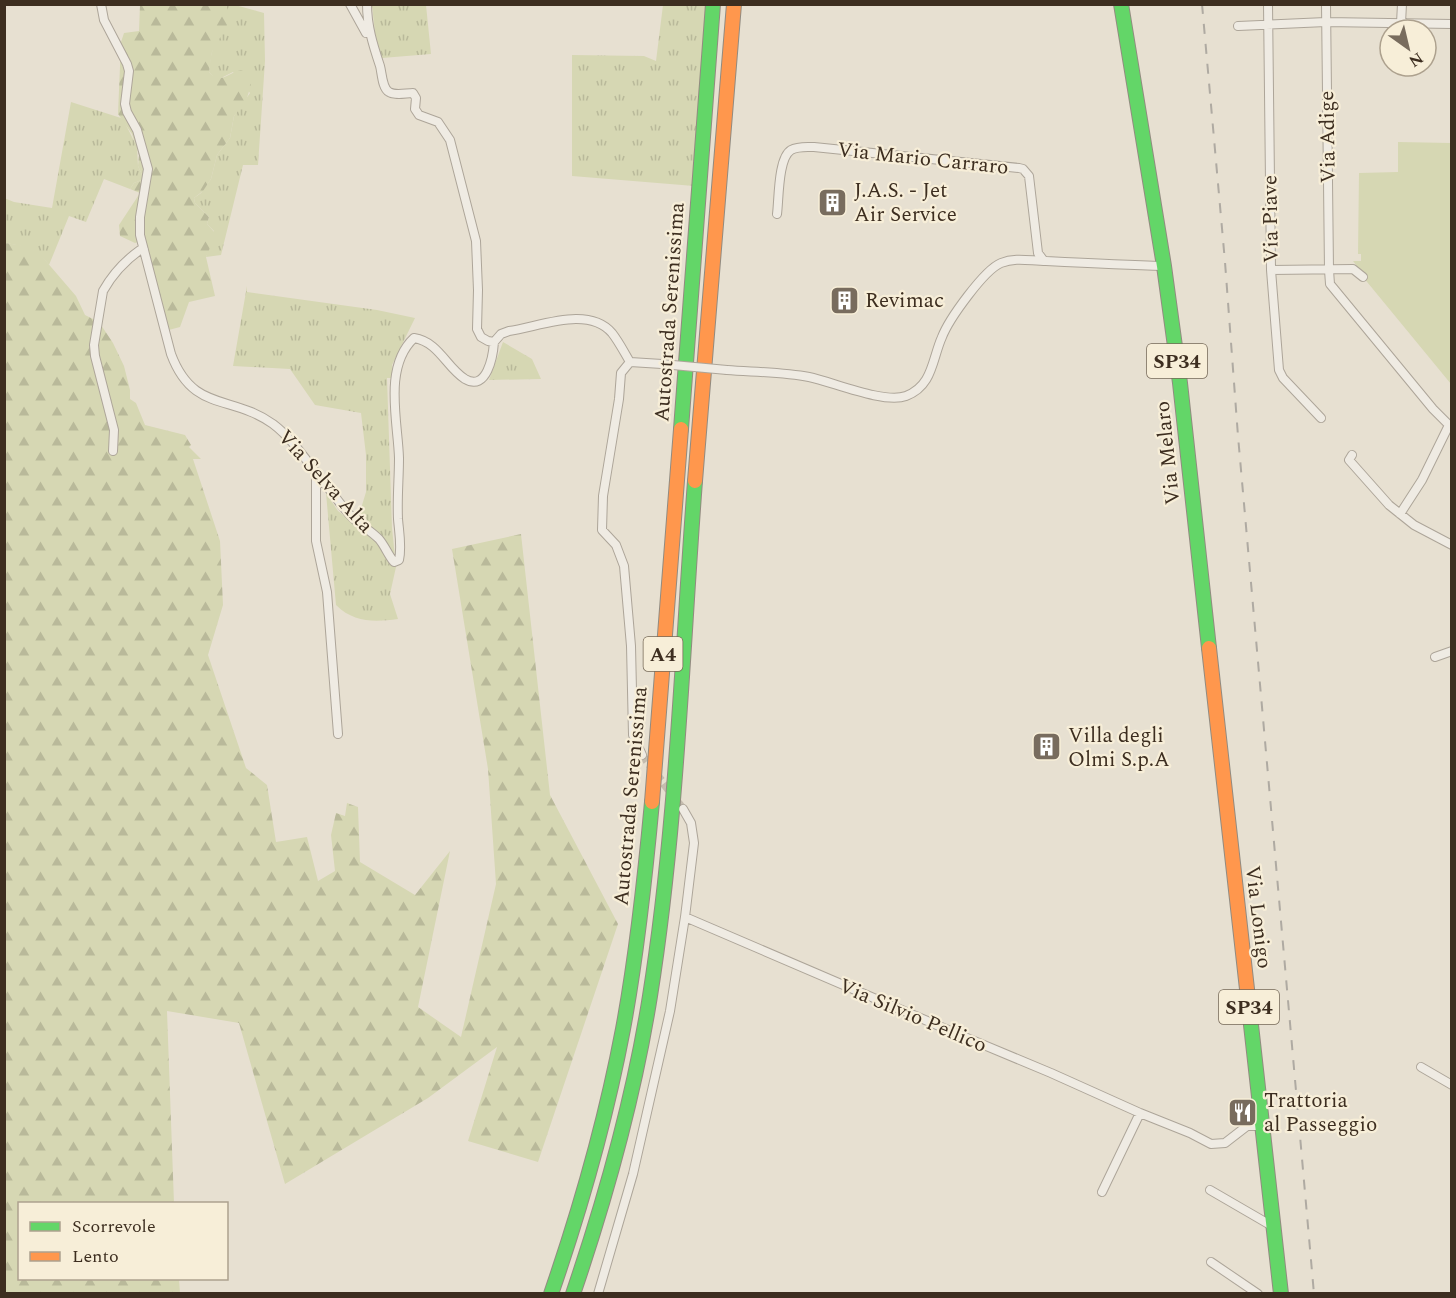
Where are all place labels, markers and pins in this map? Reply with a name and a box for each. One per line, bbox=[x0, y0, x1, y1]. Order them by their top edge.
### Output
place label: J.A.S. - Jet Air Service bbox=[854, 175, 957, 231]
building icon: J.A.S. - Jet Air Service bbox=[817, 186, 849, 218]
building icon: Revimac bbox=[828, 284, 860, 316]
place label: Revimac bbox=[865, 285, 944, 317]
place label: Villa degli Olmi S.p.A bbox=[1068, 720, 1170, 776]
building icon: Villa degli Olmi S.p.A bbox=[1031, 731, 1063, 763]
place label: Trattoria al Passeggio bbox=[1264, 1085, 1377, 1141]
restaurant icon: Trattoria al Passeggio bbox=[1227, 1096, 1259, 1128]

